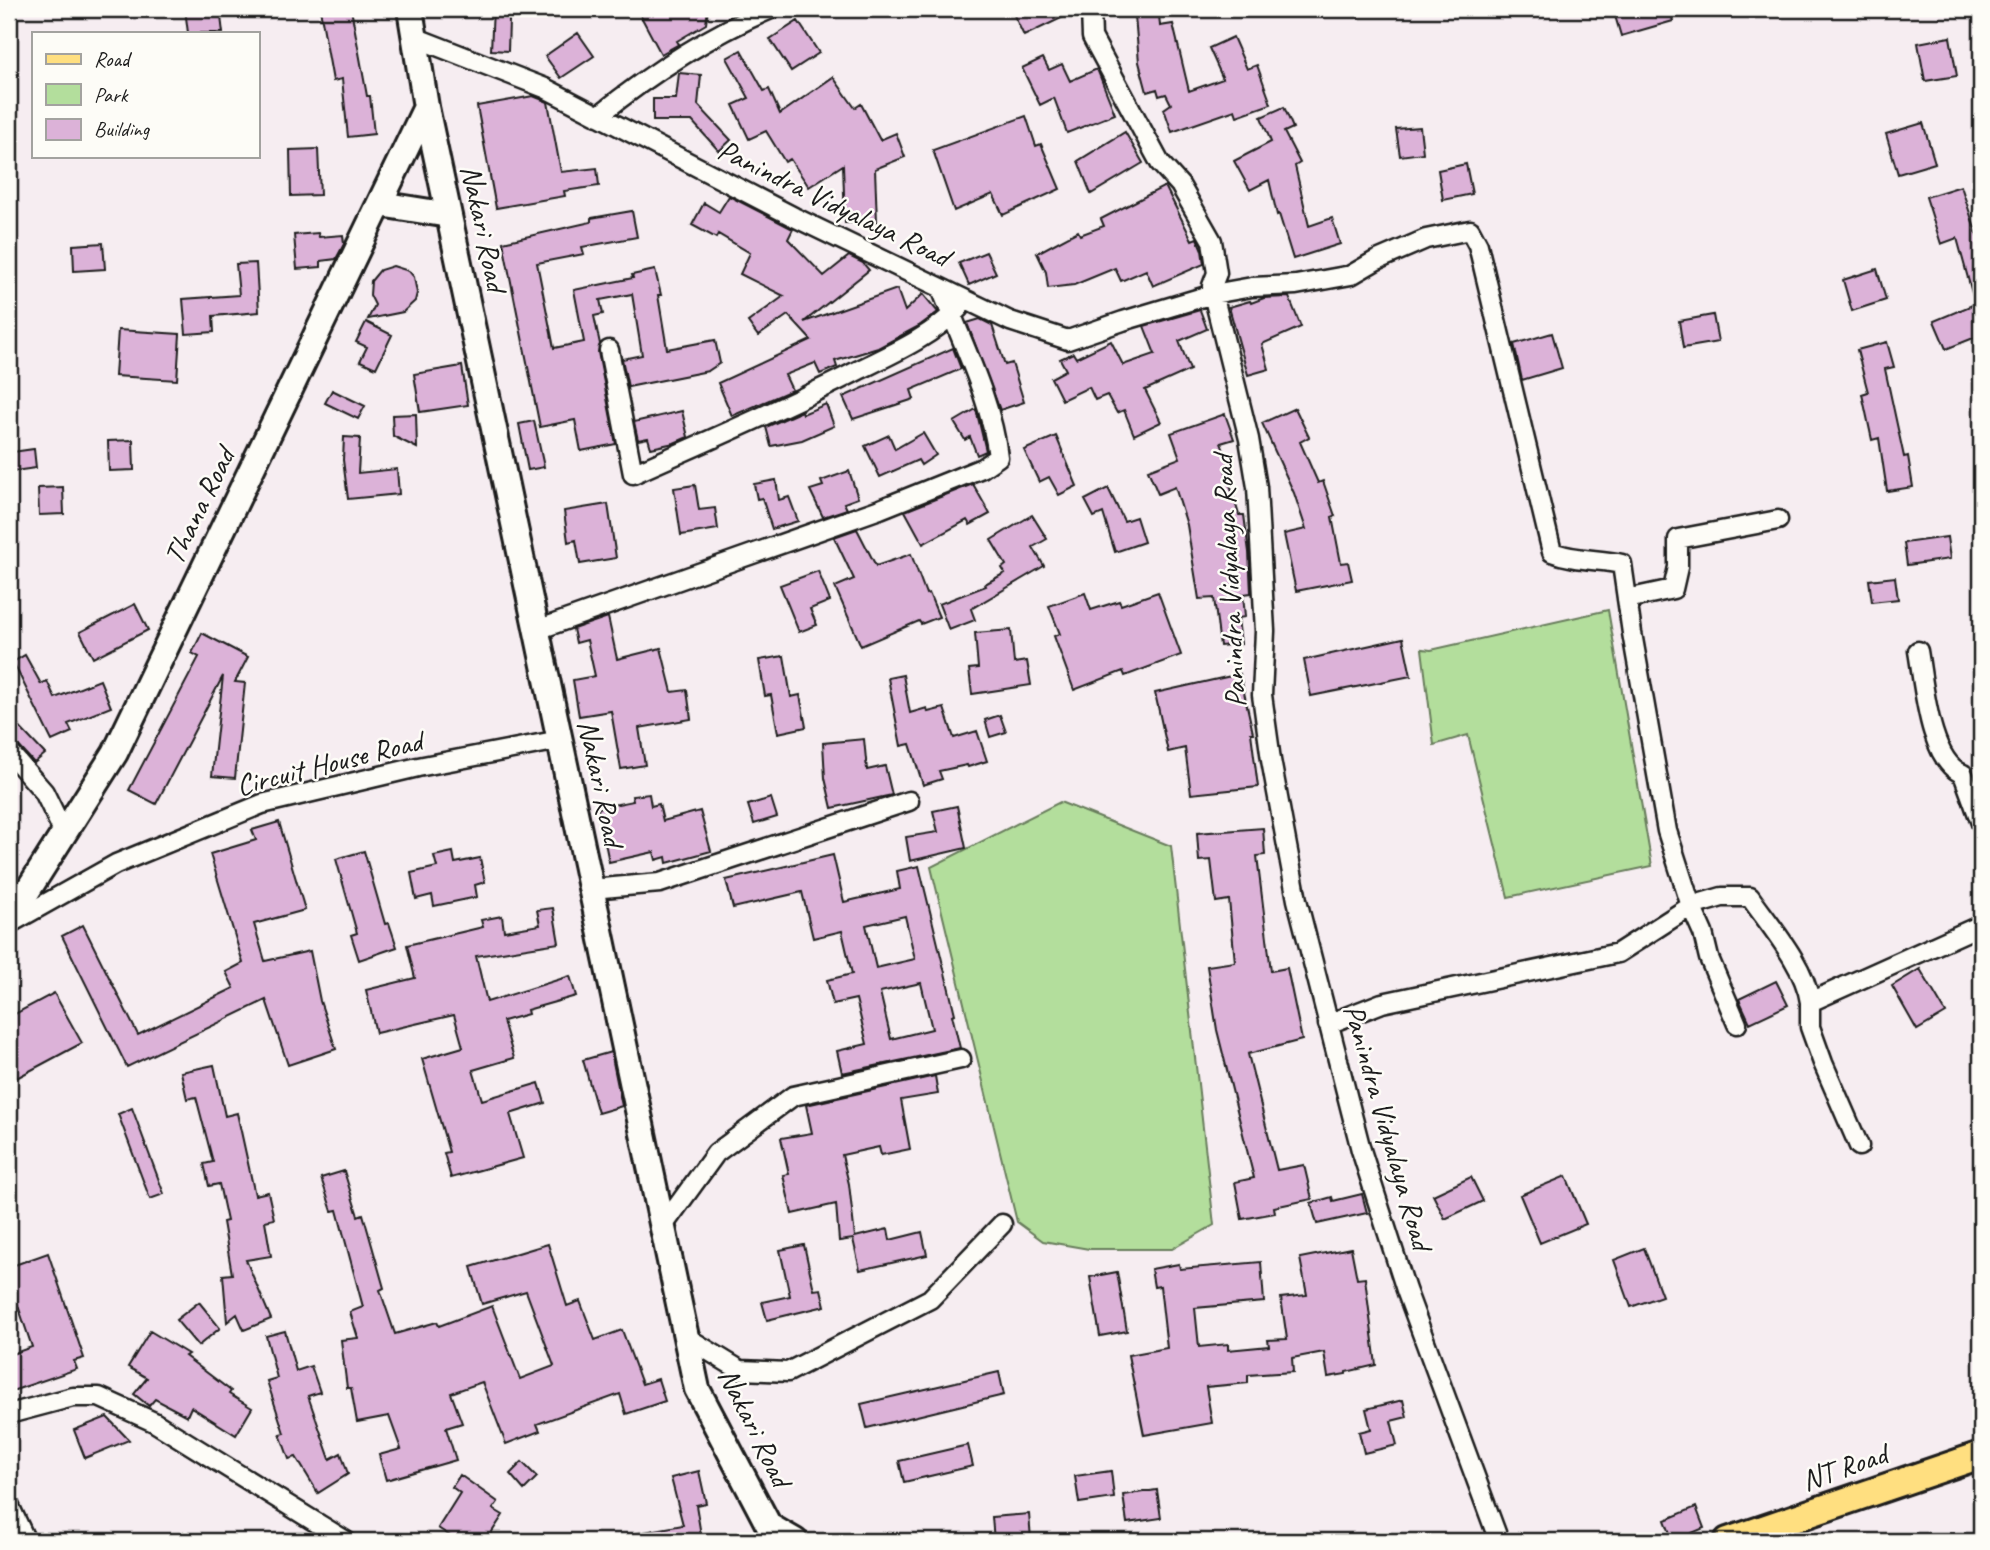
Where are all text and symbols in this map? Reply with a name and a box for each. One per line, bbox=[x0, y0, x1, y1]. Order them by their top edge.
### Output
legend bbox=[32, 32, 259, 158]
text: Road bbox=[94, 46, 133, 72]
text: Park bbox=[94, 82, 129, 108]
text: Building bbox=[94, 116, 151, 142]
street label: Panindra Vidyalaya Road bbox=[712, 130, 960, 277]
street label: Nakari Road bbox=[452, 161, 517, 299]
street label: Thana Road bbox=[155, 438, 245, 570]
street label: Panindra Vidyalaya Road bbox=[1203, 449, 1255, 709]
street label: Nakari Road bbox=[569, 716, 634, 854]
street label: Circuit House Road bbox=[232, 721, 430, 804]
street label: Panindra Vidyalaya Road bbox=[1335, 1000, 1442, 1258]
street label: Nakari Road bbox=[710, 1361, 802, 1497]
street label: NT Road bbox=[1796, 1433, 1896, 1499]

